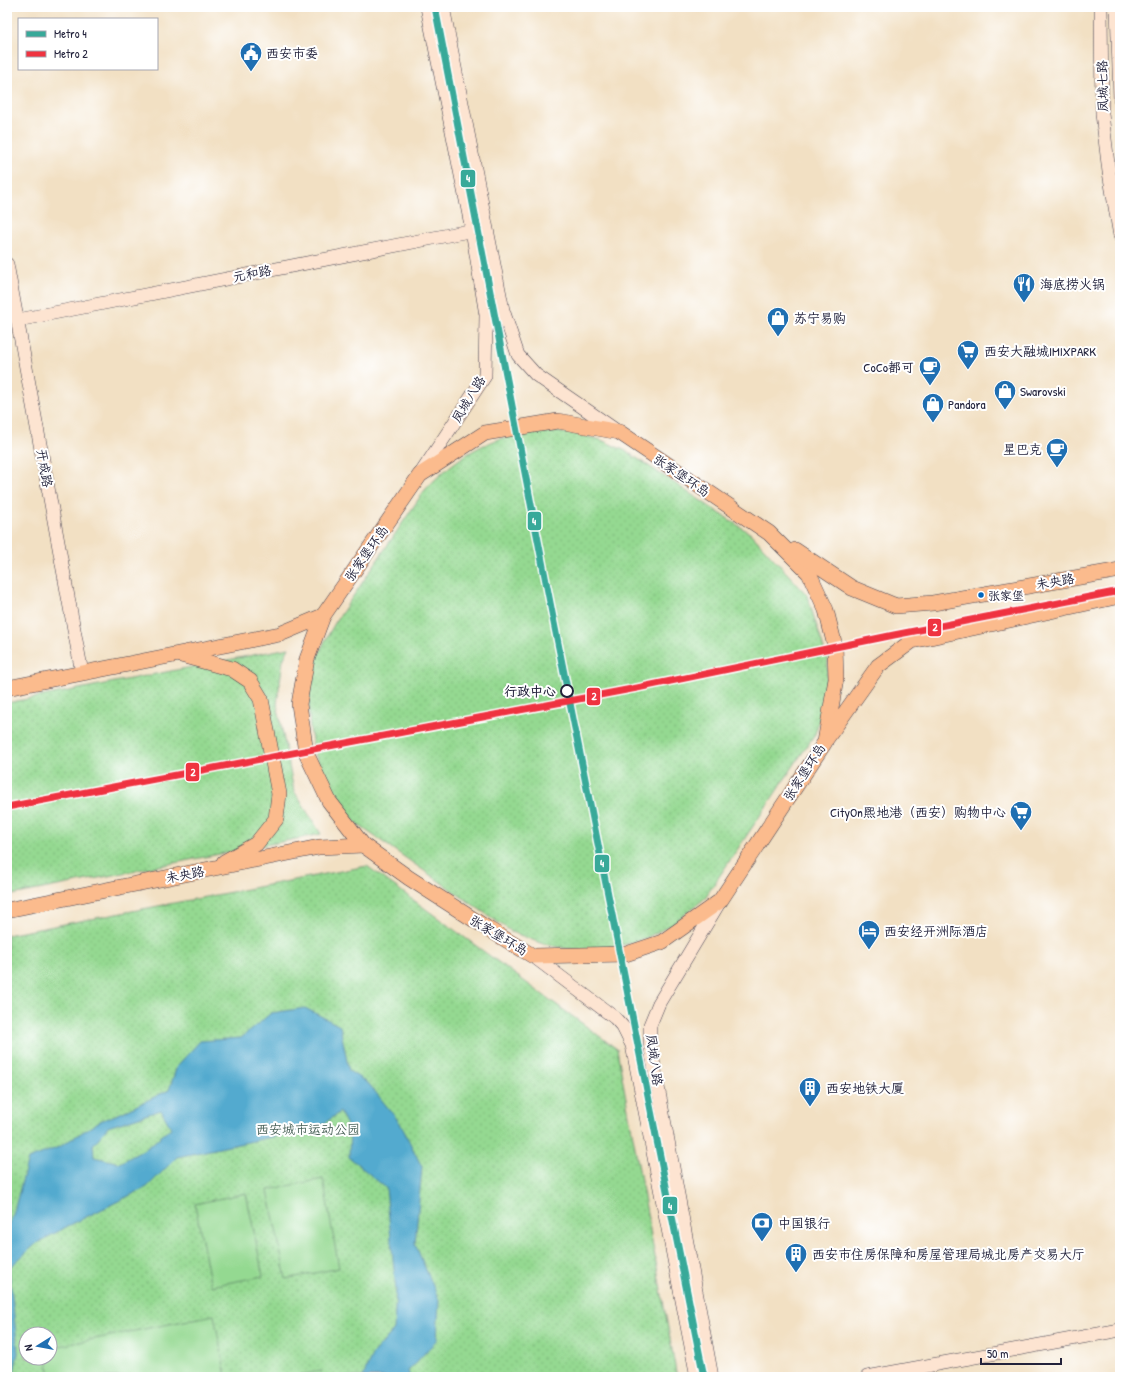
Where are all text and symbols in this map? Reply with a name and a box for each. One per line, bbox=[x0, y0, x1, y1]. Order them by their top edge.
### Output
legend bbox=[18, 18, 158, 70]
text: Metro 4 bbox=[54, 25, 87, 42]
public building icon: 西安市委 bbox=[238, 40, 264, 73]
place label: 西安市委 bbox=[266, 44, 318, 62]
text: Metro 2 bbox=[54, 45, 88, 62]
street label: 凤城七路 bbox=[1093, 60, 1111, 112]
line badge: 4 bbox=[460, 169, 476, 188]
text: 4 bbox=[466, 171, 470, 185]
street label: 元和路 bbox=[231, 260, 273, 286]
restaurant icon: 海底捞火锅 bbox=[1011, 271, 1037, 304]
place label: 海底捞火锅 bbox=[1040, 275, 1105, 293]
shop icon: 苏宁易购 bbox=[765, 305, 791, 338]
place label: 苏宁易购 bbox=[794, 309, 846, 327]
supermarket icon: 西安大融城IMIXPARK bbox=[955, 338, 981, 371]
place label: 西安大融城IMIXPARK bbox=[984, 342, 1096, 360]
cafe icon: CoCo都可 bbox=[917, 354, 943, 387]
place label: CoCo都可 bbox=[863, 358, 914, 376]
street label: 凤城八路 bbox=[447, 372, 489, 426]
shop icon: Swarovski bbox=[992, 378, 1018, 411]
place label: Swarovski bbox=[1020, 382, 1066, 400]
shop icon: Pandora bbox=[920, 391, 946, 424]
place label: Pandora bbox=[948, 395, 986, 413]
cafe icon: 星巴克 bbox=[1044, 436, 1070, 469]
place label: 星巴克 bbox=[1003, 440, 1042, 458]
street label: 开成路 bbox=[33, 447, 57, 489]
street label: 张家堡环岛 bbox=[650, 449, 714, 501]
line badge: 4 bbox=[527, 511, 542, 531]
text: 4 bbox=[532, 514, 536, 528]
street label: 张家堡环岛 bbox=[340, 521, 392, 585]
street label: 未央路 bbox=[1034, 569, 1076, 593]
place label: 张家堡 bbox=[988, 587, 1024, 604]
marker: 张家堡 bbox=[976, 590, 986, 600]
line badge: 2 bbox=[927, 618, 942, 637]
text: 2 bbox=[932, 620, 938, 634]
place label: 行政中心 bbox=[504, 682, 556, 700]
marker: 行政中心 bbox=[560, 684, 574, 698]
line badge: 2 bbox=[586, 687, 601, 706]
text: 2 bbox=[591, 689, 597, 703]
street label: 张家堡环岛 bbox=[779, 740, 829, 804]
line badge: 2 bbox=[185, 762, 200, 782]
text: 2 bbox=[190, 765, 196, 779]
supermarket icon: CityOn熙地港（西安）购物中心 bbox=[1008, 799, 1034, 832]
place label: CityOn熙地港（西安）购物中心 bbox=[830, 803, 1006, 821]
line badge: 4 bbox=[594, 854, 610, 873]
text: 4 bbox=[600, 856, 604, 870]
street label: 未央路 bbox=[164, 861, 206, 887]
street label: 张家堡环岛 bbox=[467, 911, 531, 959]
hotel icon: 西安经开洲际酒店 bbox=[856, 918, 882, 951]
place label: 西安经开洲际酒店 bbox=[884, 922, 988, 940]
street label: 凤城八路 bbox=[642, 1033, 668, 1087]
building icon: 西安地铁大厦 bbox=[797, 1075, 823, 1108]
place label: 西安地铁大厦 bbox=[826, 1079, 904, 1097]
park label: 西安城市运动公园 bbox=[256, 1120, 360, 1138]
line badge: 4 bbox=[662, 1196, 678, 1215]
text: 4 bbox=[668, 1199, 672, 1213]
bank icon: 中国银行 bbox=[749, 1210, 775, 1243]
place label: 中国银行 bbox=[778, 1214, 830, 1232]
building icon: 西安市住房保障和房屋管理局城北房产交易大厅 bbox=[783, 1241, 809, 1274]
place label: 西安市住房保障和房屋管理局城北房产交易大厅 bbox=[812, 1245, 1085, 1263]
north arrow bbox=[18, 1326, 58, 1366]
scale bar bbox=[981, 1340, 1061, 1366]
text: N bbox=[21, 1344, 36, 1352]
text: 50 m bbox=[987, 1345, 1008, 1362]

